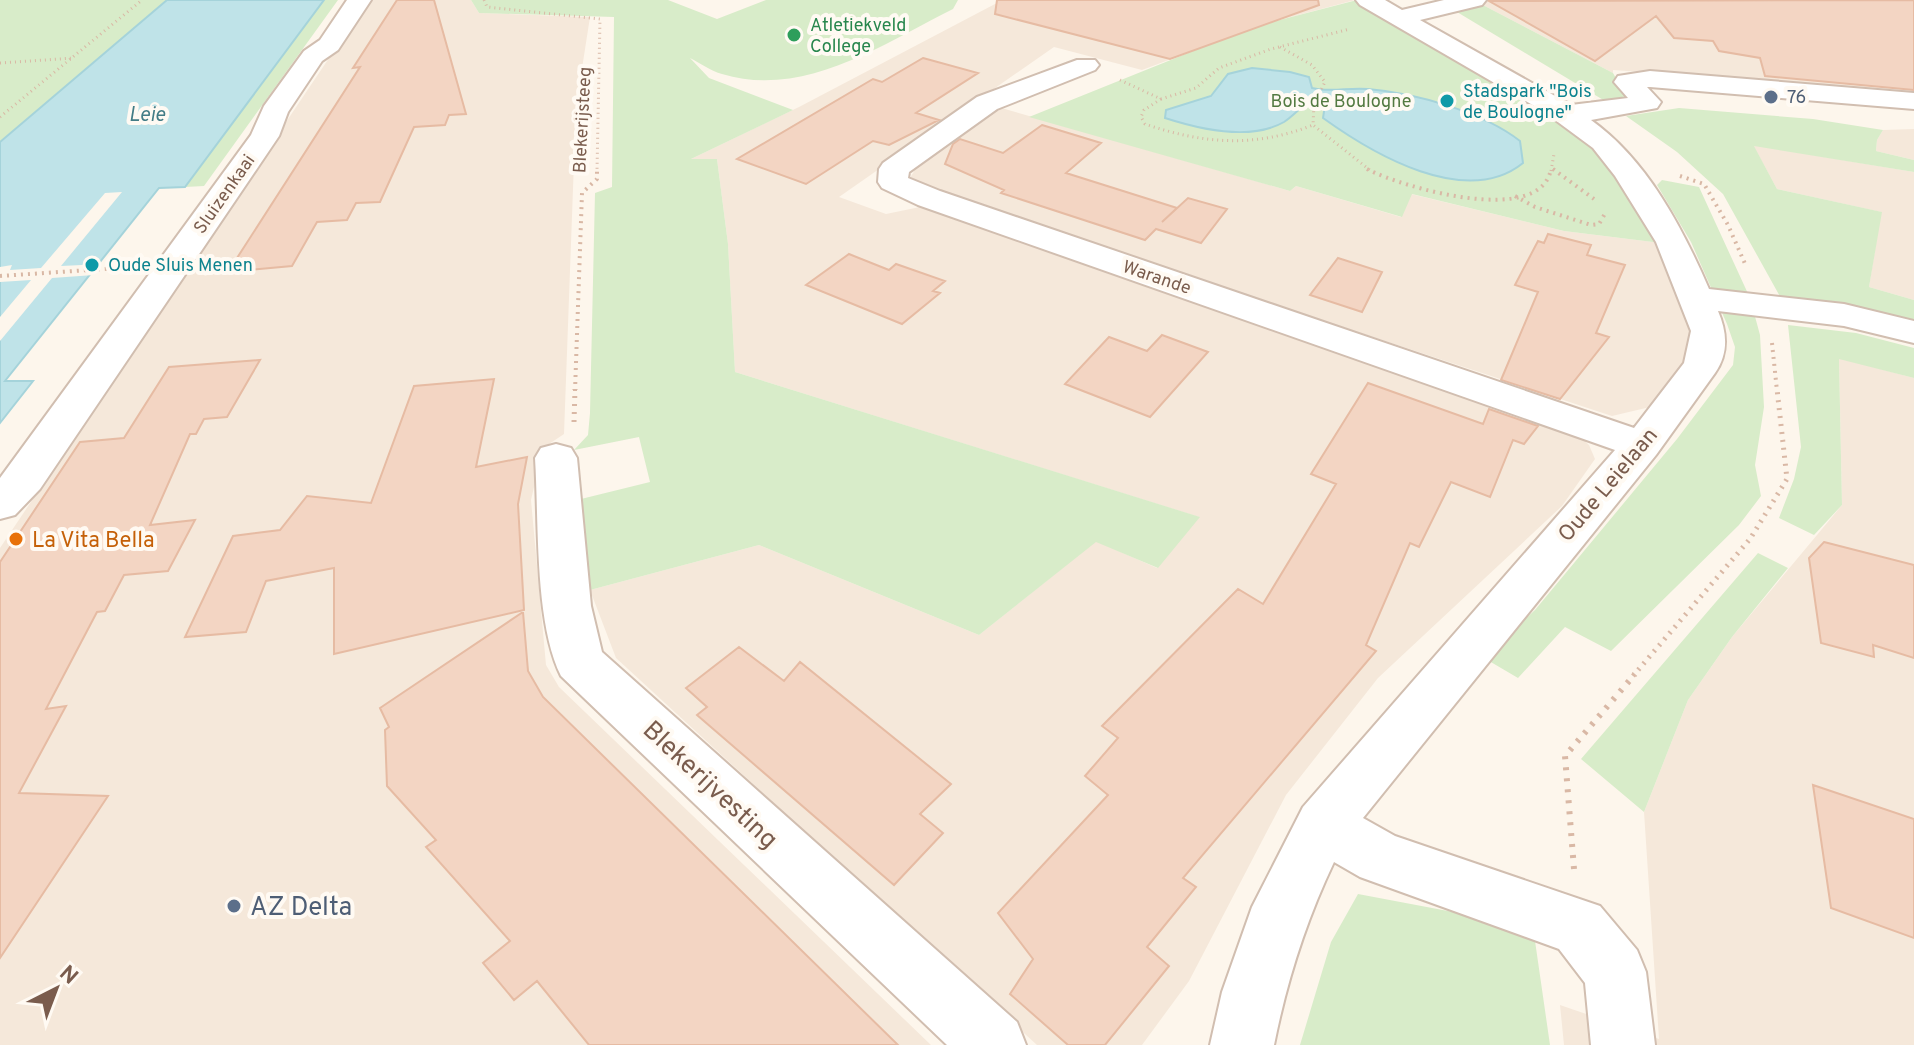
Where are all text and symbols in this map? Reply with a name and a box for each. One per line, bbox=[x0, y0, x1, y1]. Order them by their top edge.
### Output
place label: Atletiekveld College bbox=[810, 15, 906, 59]
marker: Atletiekveld College bbox=[785, 26, 803, 44]
street label: Blekerijsteeg bbox=[569, 66, 598, 174]
place label: Stadspark "Bois de Boulogne" bbox=[1463, 81, 1592, 125]
place label: 76 bbox=[1787, 87, 1806, 110]
marker: 76 bbox=[1762, 88, 1780, 106]
park label: Bois de Boulogne bbox=[1271, 91, 1411, 114]
marker: Stadspark "Bois de Boulogne" bbox=[1438, 92, 1456, 110]
water label: Leie bbox=[129, 103, 166, 129]
street label: Sluizenkaai bbox=[189, 151, 261, 239]
place label: Oude Sluis Menen bbox=[108, 255, 253, 278]
marker: Oude Sluis Menen bbox=[83, 256, 101, 274]
street label: Warande bbox=[1119, 256, 1194, 301]
street label: Oude Leielaan bbox=[1553, 423, 1665, 548]
place label: La Vita Bella bbox=[32, 528, 155, 555]
marker: La Vita Bella bbox=[7, 530, 25, 548]
street label: Blekerijvesting bbox=[635, 715, 784, 857]
place label: AZ Delta bbox=[250, 892, 352, 925]
marker: AZ Delta bbox=[225, 897, 243, 915]
north arrow bbox=[16, 949, 96, 1029]
text: N bbox=[53, 961, 83, 991]

